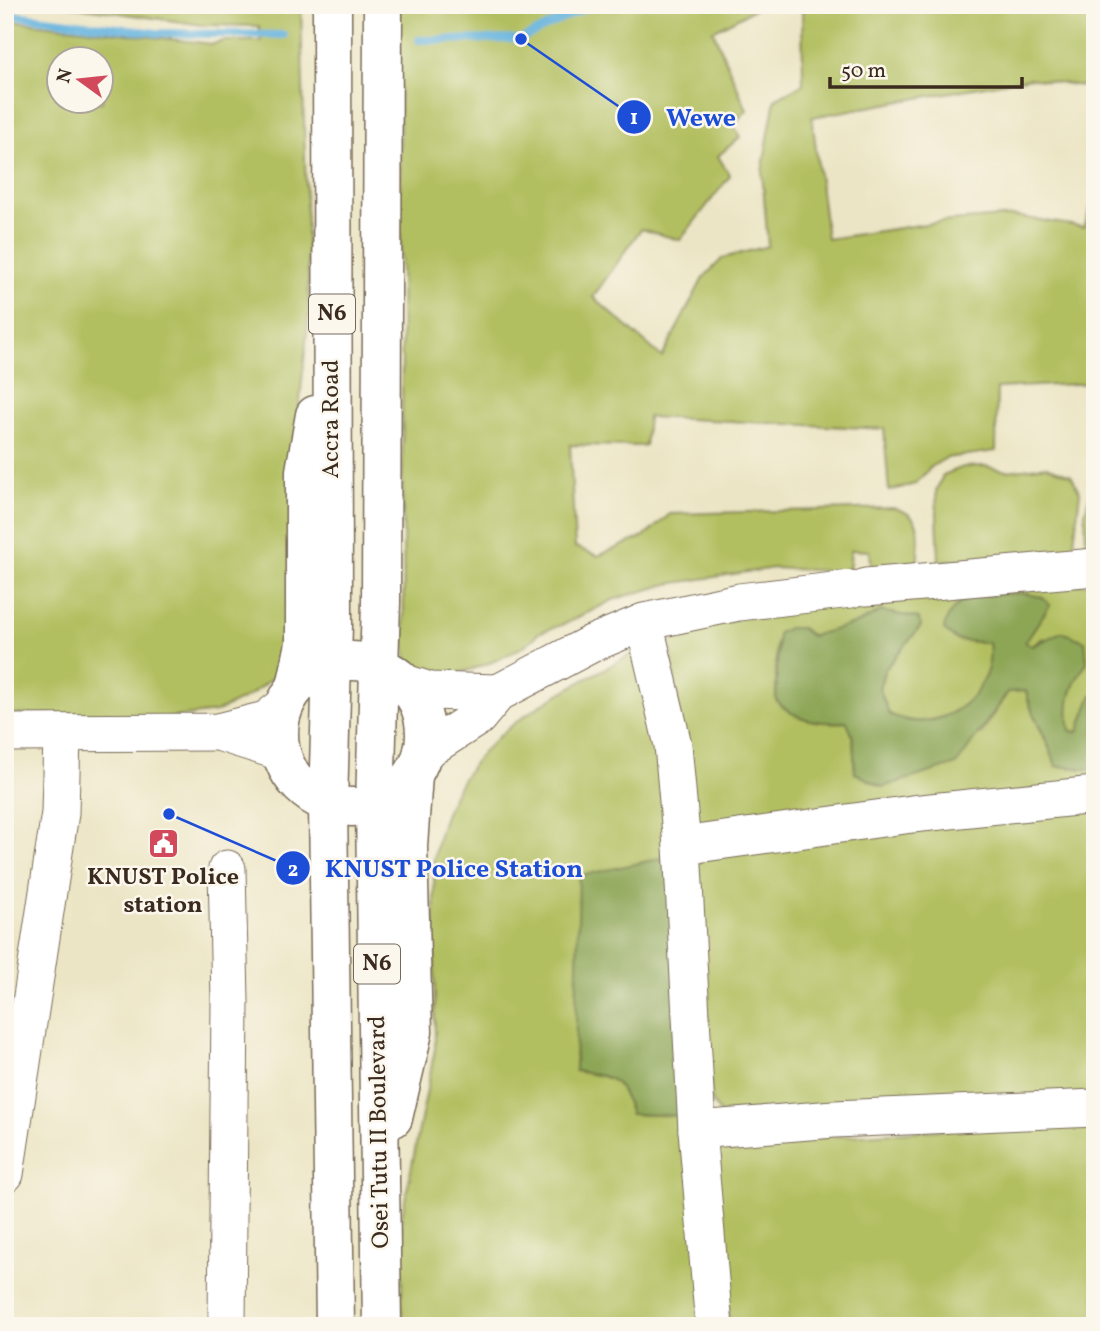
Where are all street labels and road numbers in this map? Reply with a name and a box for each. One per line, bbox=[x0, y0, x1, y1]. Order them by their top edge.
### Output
road number: N6 bbox=[309, 294, 355, 334]
street label: Accra Road bbox=[315, 360, 349, 478]
road number: N6 bbox=[354, 945, 400, 984]
street label: Osei Tutu II Boulevard bbox=[361, 1015, 399, 1249]

